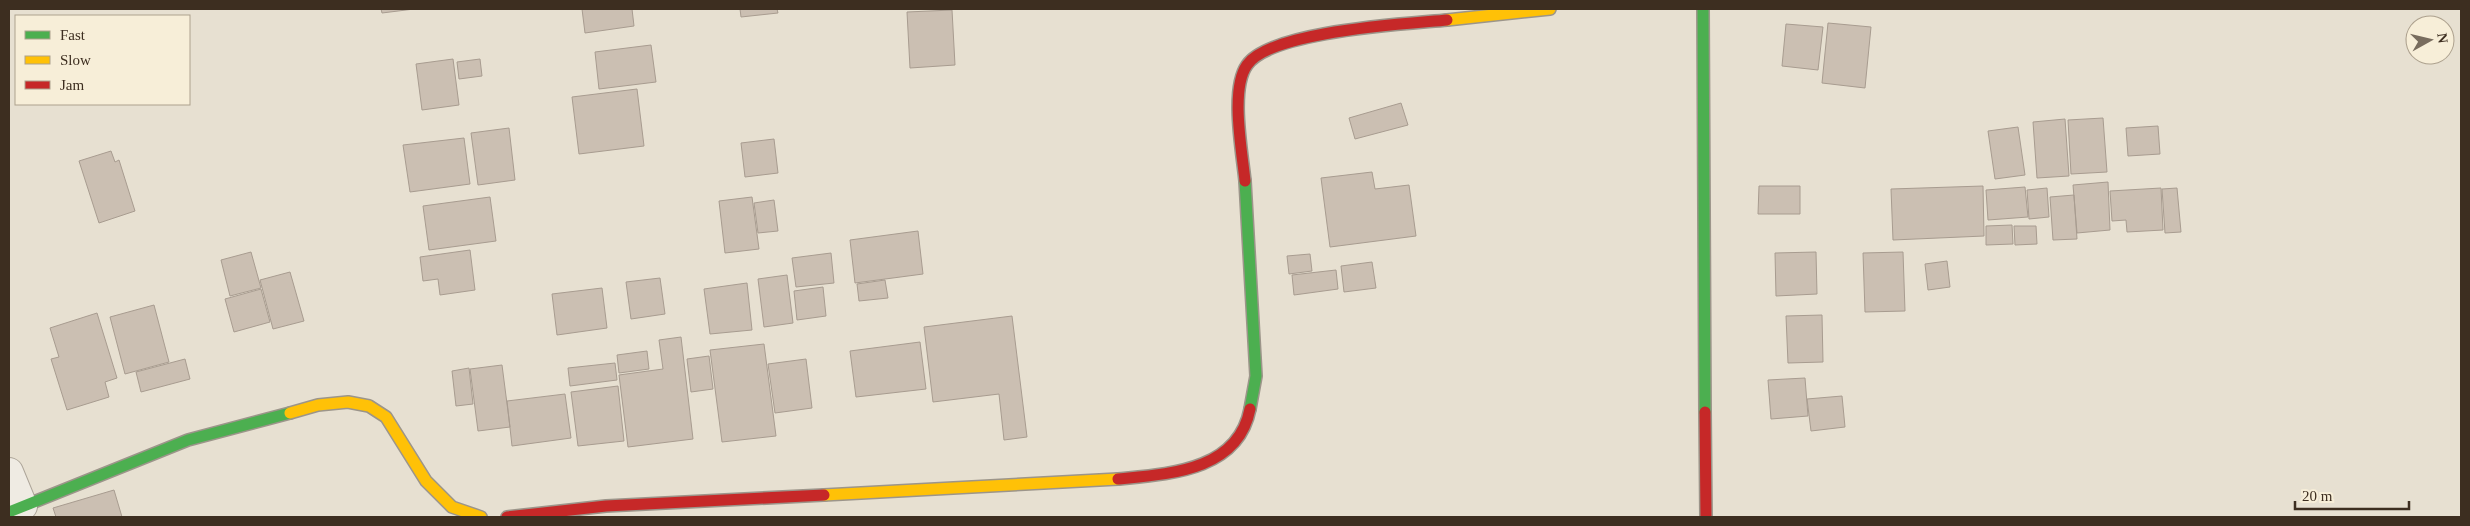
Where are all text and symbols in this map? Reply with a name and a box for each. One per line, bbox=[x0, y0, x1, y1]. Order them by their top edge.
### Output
legend bbox=[15, 15, 190, 105]
north arrow bbox=[2405, 15, 2455, 65]
text: Fast bbox=[60, 27, 86, 43]
text: N bbox=[2434, 32, 2451, 44]
text: Slow bbox=[60, 52, 91, 68]
text: Jam bbox=[60, 77, 84, 93]
scale bar bbox=[2295, 478, 2409, 510]
text: 20 m bbox=[2302, 488, 2333, 504]

